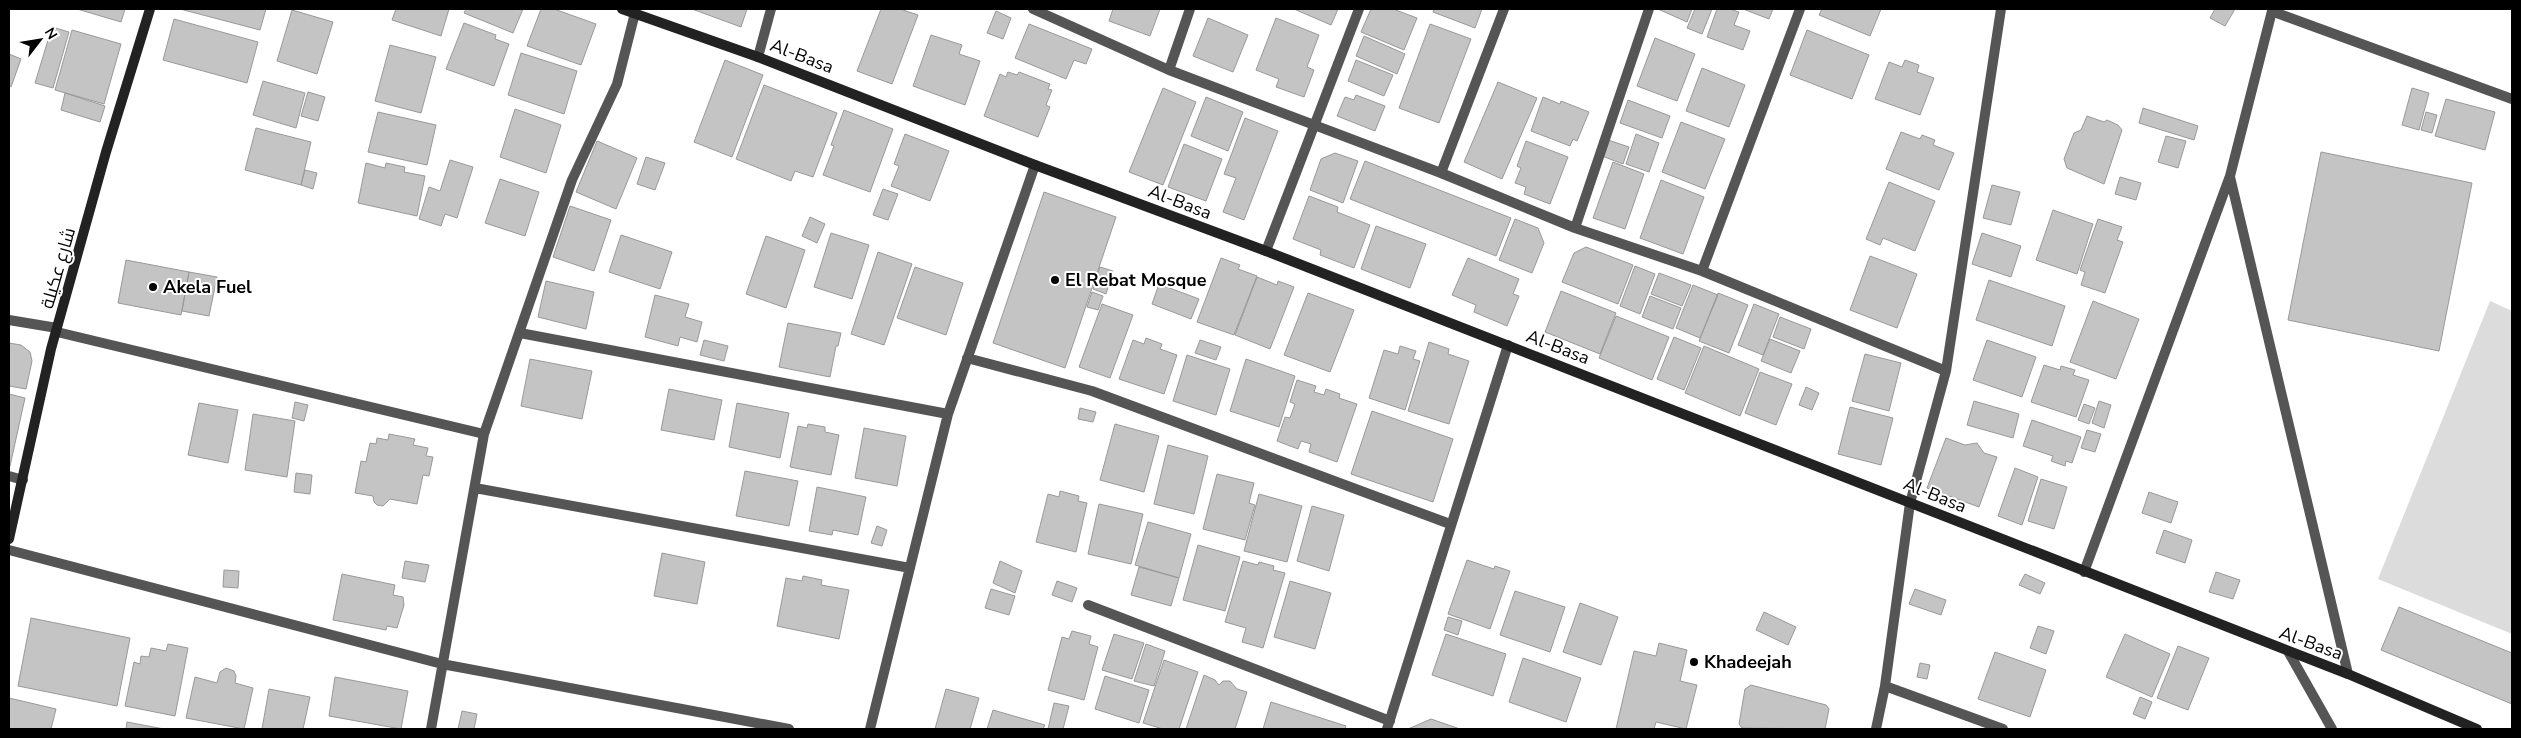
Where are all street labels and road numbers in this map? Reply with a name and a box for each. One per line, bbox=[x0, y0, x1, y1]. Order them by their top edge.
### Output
street label: Al-Basa bbox=[767, 33, 837, 79]
street label: Al-Basa bbox=[1145, 179, 1215, 225]
street label: شارع عكيلة bbox=[35, 225, 81, 311]
street label: Al-Basa bbox=[1523, 324, 1593, 370]
street label: Al-Basa bbox=[1900, 472, 1970, 518]
street label: Al-Basa bbox=[2276, 620, 2346, 666]

